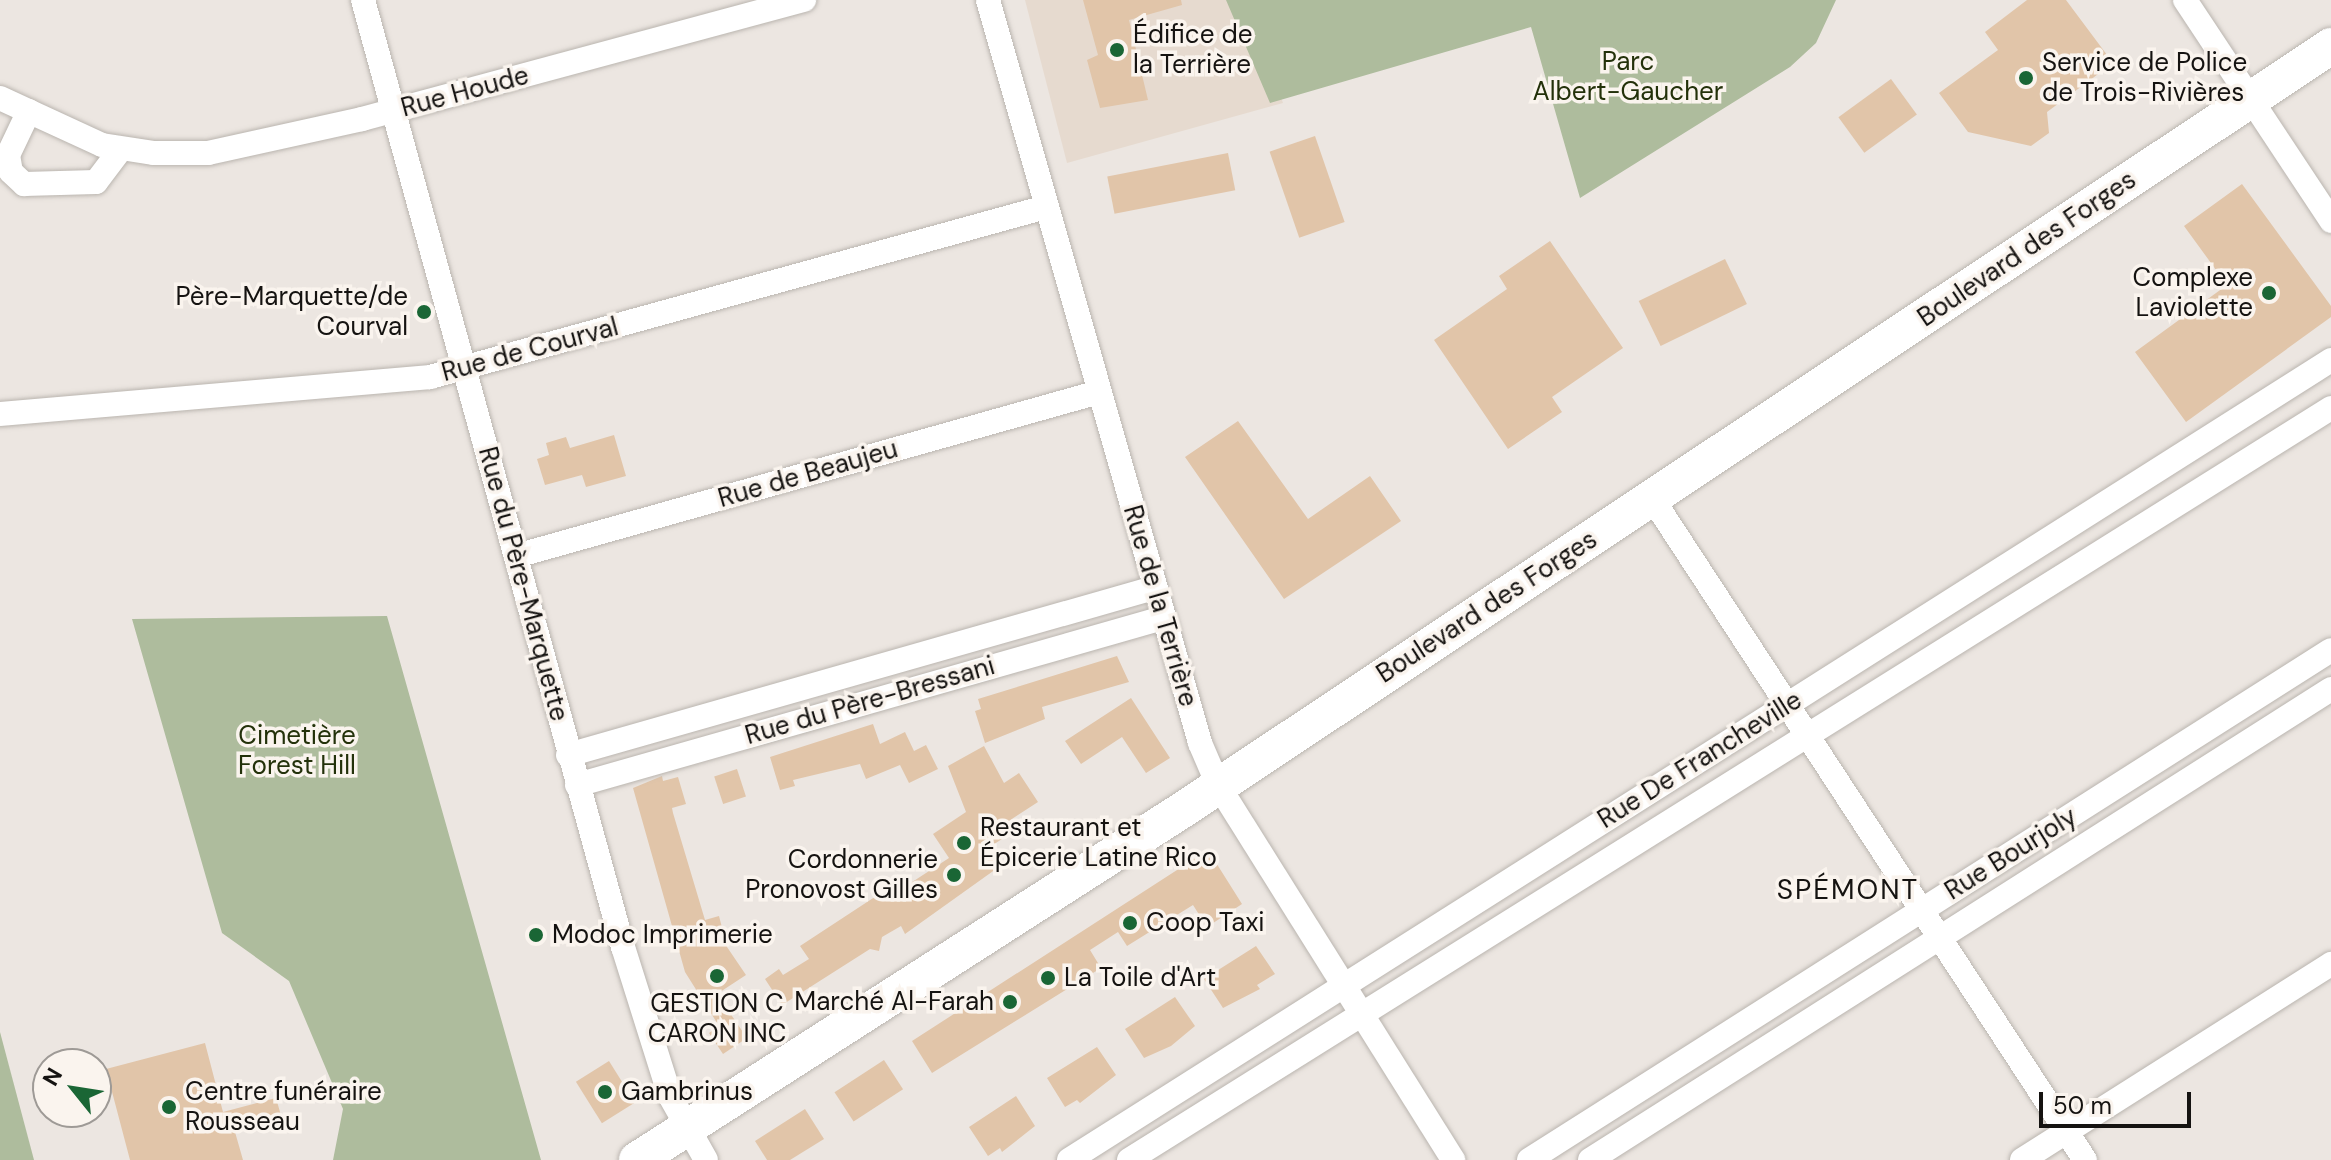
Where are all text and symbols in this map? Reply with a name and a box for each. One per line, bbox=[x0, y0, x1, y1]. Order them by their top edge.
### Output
place label: Édifice de la Terrière bbox=[1133, 19, 1252, 80]
marker: Édifice de la Terrière bbox=[1108, 41, 1126, 59]
park label: Parc Albert-Gaucher bbox=[1533, 46, 1723, 108]
place label: Service de Police de Trois-Rivières bbox=[2042, 47, 2247, 108]
street label: Rue Houde bbox=[398, 60, 532, 124]
marker: Service de Police de Trois-Rivières bbox=[2017, 69, 2035, 87]
street label: Boulevard des Forges bbox=[1912, 164, 2142, 334]
place label: Complexe Laviolette bbox=[2132, 262, 2253, 324]
place label: Père-Marquette/de Courval bbox=[175, 281, 408, 342]
marker: Complexe Laviolette bbox=[2260, 284, 2278, 302]
marker: Père-Marquette/de Courval bbox=[415, 303, 433, 321]
street label: Rue de Courval bbox=[438, 311, 622, 389]
street label: Rue de Beaujeu bbox=[715, 433, 901, 515]
street label: Rue du Père-Marquette bbox=[471, 443, 575, 725]
street label: Rue de la Terrière bbox=[1116, 502, 1204, 710]
street label: Boulevard des Forges bbox=[1371, 524, 1603, 690]
street label: Rue du Père-Bressani bbox=[742, 650, 998, 752]
street label: Rue De Francheville bbox=[1592, 685, 1808, 835]
park label: Cimetière Forest Hill bbox=[238, 720, 356, 782]
street label: Rue Bourjoly bbox=[1939, 801, 2083, 907]
place label: Restaurant et Épicerie Latine Rico bbox=[980, 812, 1217, 874]
marker: Restaurant et Épicerie Latine Rico bbox=[955, 834, 973, 852]
place label: Cordonnerie Pronovost Gilles bbox=[745, 844, 938, 906]
marker: Cordonnerie Pronovost Gilles bbox=[945, 866, 963, 884]
district label: SPÉMONT bbox=[1777, 873, 1919, 907]
place label: Coop Taxi bbox=[1146, 907, 1265, 939]
marker: Coop Taxi bbox=[1121, 914, 1139, 932]
place label: Modoc Imprimerie bbox=[552, 919, 773, 951]
marker: Modoc Imprimerie bbox=[527, 926, 545, 944]
place label: La Toile d'Art bbox=[1064, 962, 1216, 994]
marker: GESTION C CARON INC bbox=[708, 967, 726, 985]
marker: La Toile d'Art bbox=[1039, 969, 1057, 987]
place label: Marché Al-Farah bbox=[794, 986, 994, 1018]
place label: GESTION C CARON INC bbox=[648, 988, 786, 1050]
marker: Marché Al-Farah bbox=[1001, 993, 1019, 1011]
north arrow bbox=[32, 1048, 112, 1128]
text: N bbox=[36, 1063, 69, 1091]
place label: Centre funéraire Rousseau bbox=[185, 1076, 382, 1138]
place label: Gambrinus bbox=[621, 1076, 753, 1108]
scale bar bbox=[2043, 1076, 2195, 1126]
marker: Gambrinus bbox=[596, 1083, 614, 1101]
text: 50 m bbox=[2053, 1090, 2112, 1121]
marker: Centre funéraire Rousseau bbox=[160, 1098, 178, 1116]

